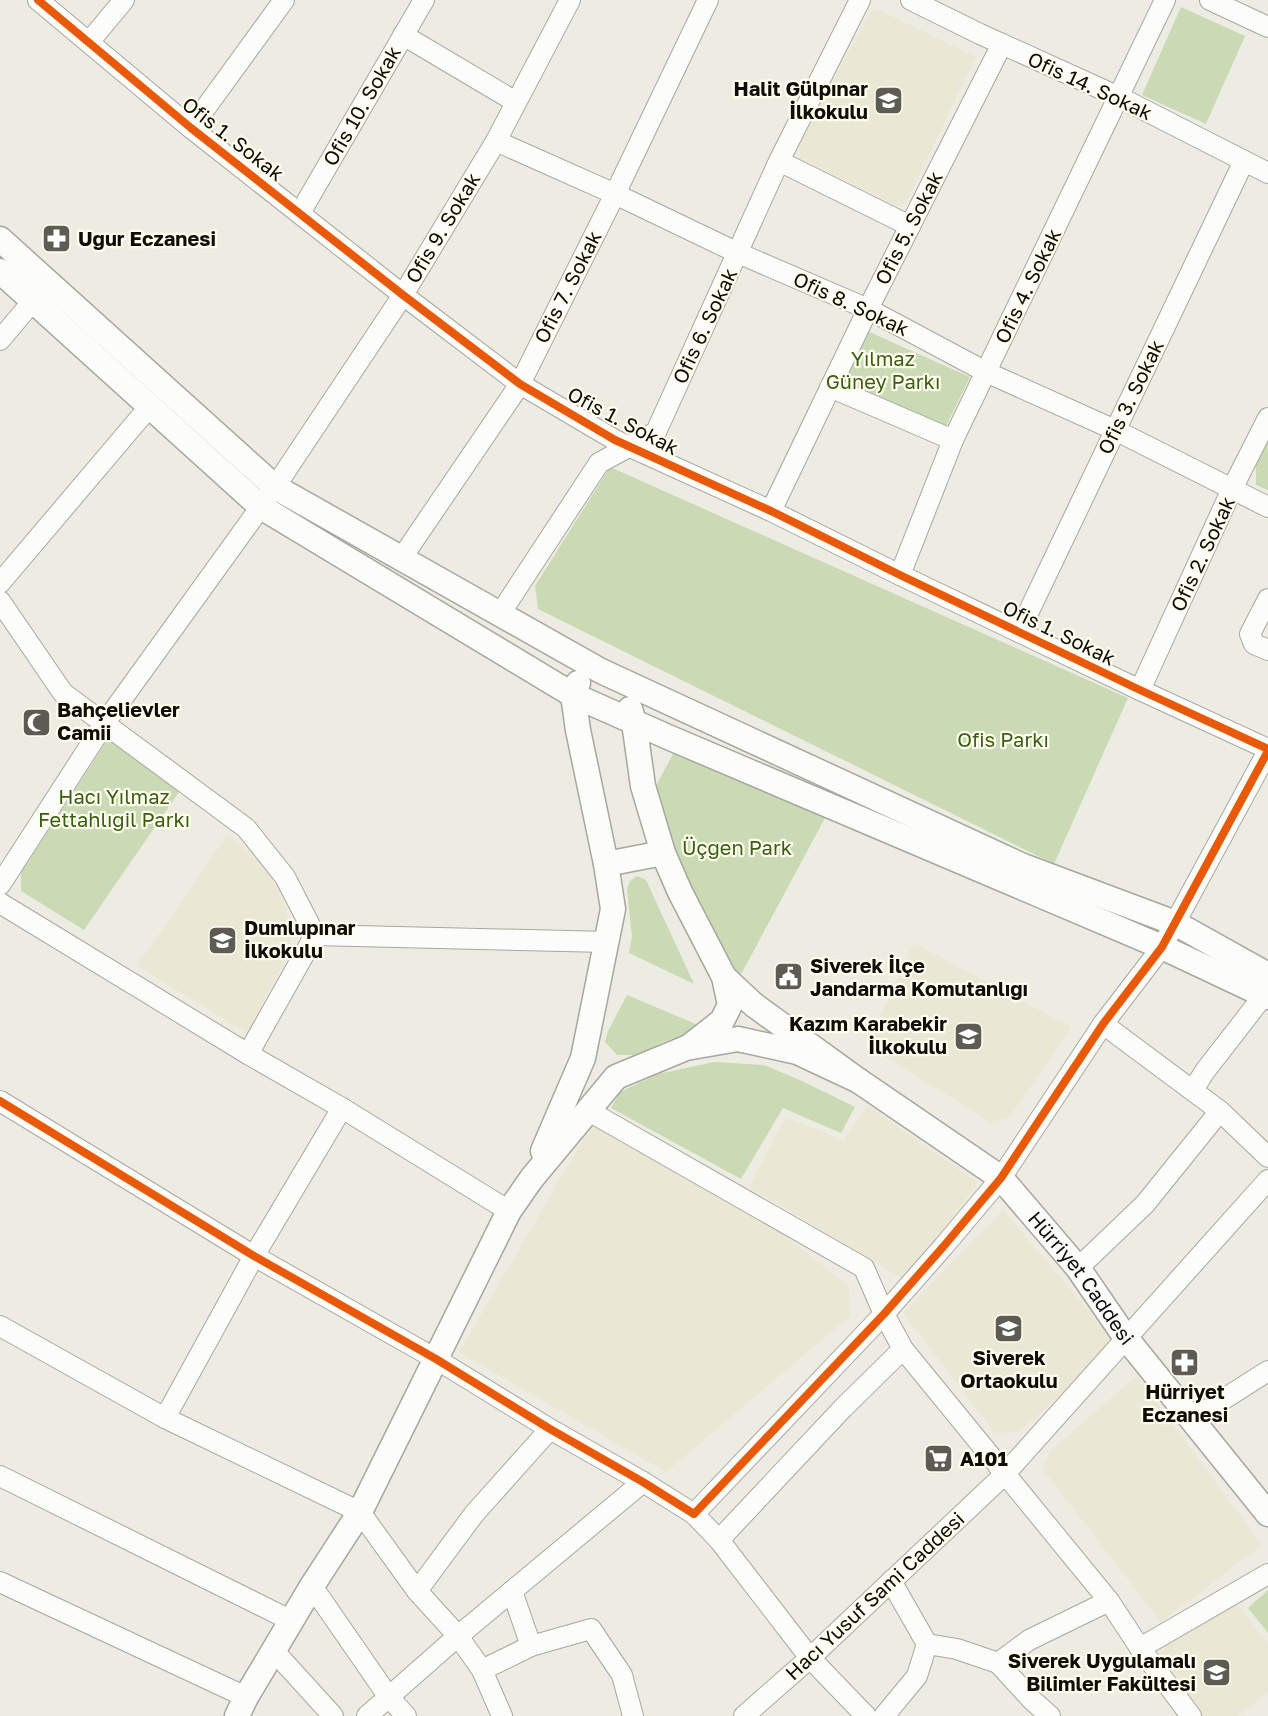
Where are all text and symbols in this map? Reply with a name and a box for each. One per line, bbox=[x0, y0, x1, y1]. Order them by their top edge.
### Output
street label: Ofis 10. Sokak bbox=[317, 41, 405, 170]
street label: Ofis 14. Sokak bbox=[1024, 46, 1156, 124]
place label: Halit Gülpınar İlkokulu bbox=[733, 76, 868, 123]
school or university icon: Halit Gülpınar İlkokulu bbox=[873, 84, 905, 116]
street label: Ofis 1. Sokak bbox=[178, 91, 289, 185]
street label: Ofis 5. Sokak bbox=[869, 167, 947, 288]
street label: Ofis 9. Sokak bbox=[400, 168, 485, 287]
pharmacy icon: Uğur Eczanesi bbox=[41, 223, 73, 255]
street label: Ofis 4. Sokak bbox=[989, 224, 1065, 347]
place label: Uğur Eczanesi bbox=[78, 226, 216, 250]
street label: Ofis 7. Sokak bbox=[528, 226, 606, 347]
street label: Ofis 6. Sokak bbox=[667, 264, 741, 387]
street label: Ofis 8. Sokak bbox=[790, 266, 913, 340]
street label: Ofis 3. Sokak bbox=[1092, 335, 1168, 458]
park label: Yılmaz Güney Parkı bbox=[826, 346, 940, 393]
street label: Ofis 1. Sokak bbox=[564, 381, 683, 459]
street label: Ofis 2. Sokak bbox=[1165, 492, 1239, 615]
street label: Ofis 1. Sokak bbox=[999, 595, 1120, 670]
place label: Bahçelievler Camii bbox=[57, 697, 180, 744]
mosque icon: Bahçelievler Camii bbox=[20, 706, 52, 738]
park label: Ofis Parkı bbox=[957, 727, 1049, 751]
park label: Hacı Yılmaz Fettahlıgil Parkı bbox=[38, 784, 190, 831]
park label: Üçgen Park bbox=[682, 835, 792, 859]
place label: Dumlupınar İlkokulu bbox=[244, 915, 356, 962]
school or university icon: Dumlupınar İlkokulu bbox=[207, 924, 239, 956]
place label: Siverek İlçe Jandarma Komutanlığı bbox=[810, 953, 1028, 1000]
public building icon: Siverek İlçe Jandarma Komutanlığı bbox=[773, 961, 805, 993]
place label: Kazım Karabekir İlkokulu bbox=[789, 1011, 947, 1058]
school or university icon: Kazım Karabekir İlkokulu bbox=[952, 1020, 984, 1052]
street label: Hürriyet Caddesi bbox=[1024, 1206, 1140, 1349]
school or university icon: Siverek Ortaokulu bbox=[993, 1312, 1025, 1344]
place label: Siverek Ortaokulu bbox=[960, 1345, 1058, 1392]
pharmacy icon: Hürriyet Eczanesi bbox=[1169, 1346, 1201, 1378]
place label: Hürriyet Eczanesi bbox=[1142, 1379, 1228, 1426]
supermarket icon: A101 bbox=[923, 1443, 955, 1475]
place label: A101 bbox=[960, 1446, 1008, 1470]
street label: Hacı Yusuf Sami Caddesi bbox=[780, 1506, 969, 1684]
place label: Siverek Uygulamalı Bilimler Fakültesi bbox=[1008, 1648, 1196, 1695]
school or university icon: Siverek Uygulamalı Bilimler Fakültesi bbox=[1201, 1657, 1233, 1689]

